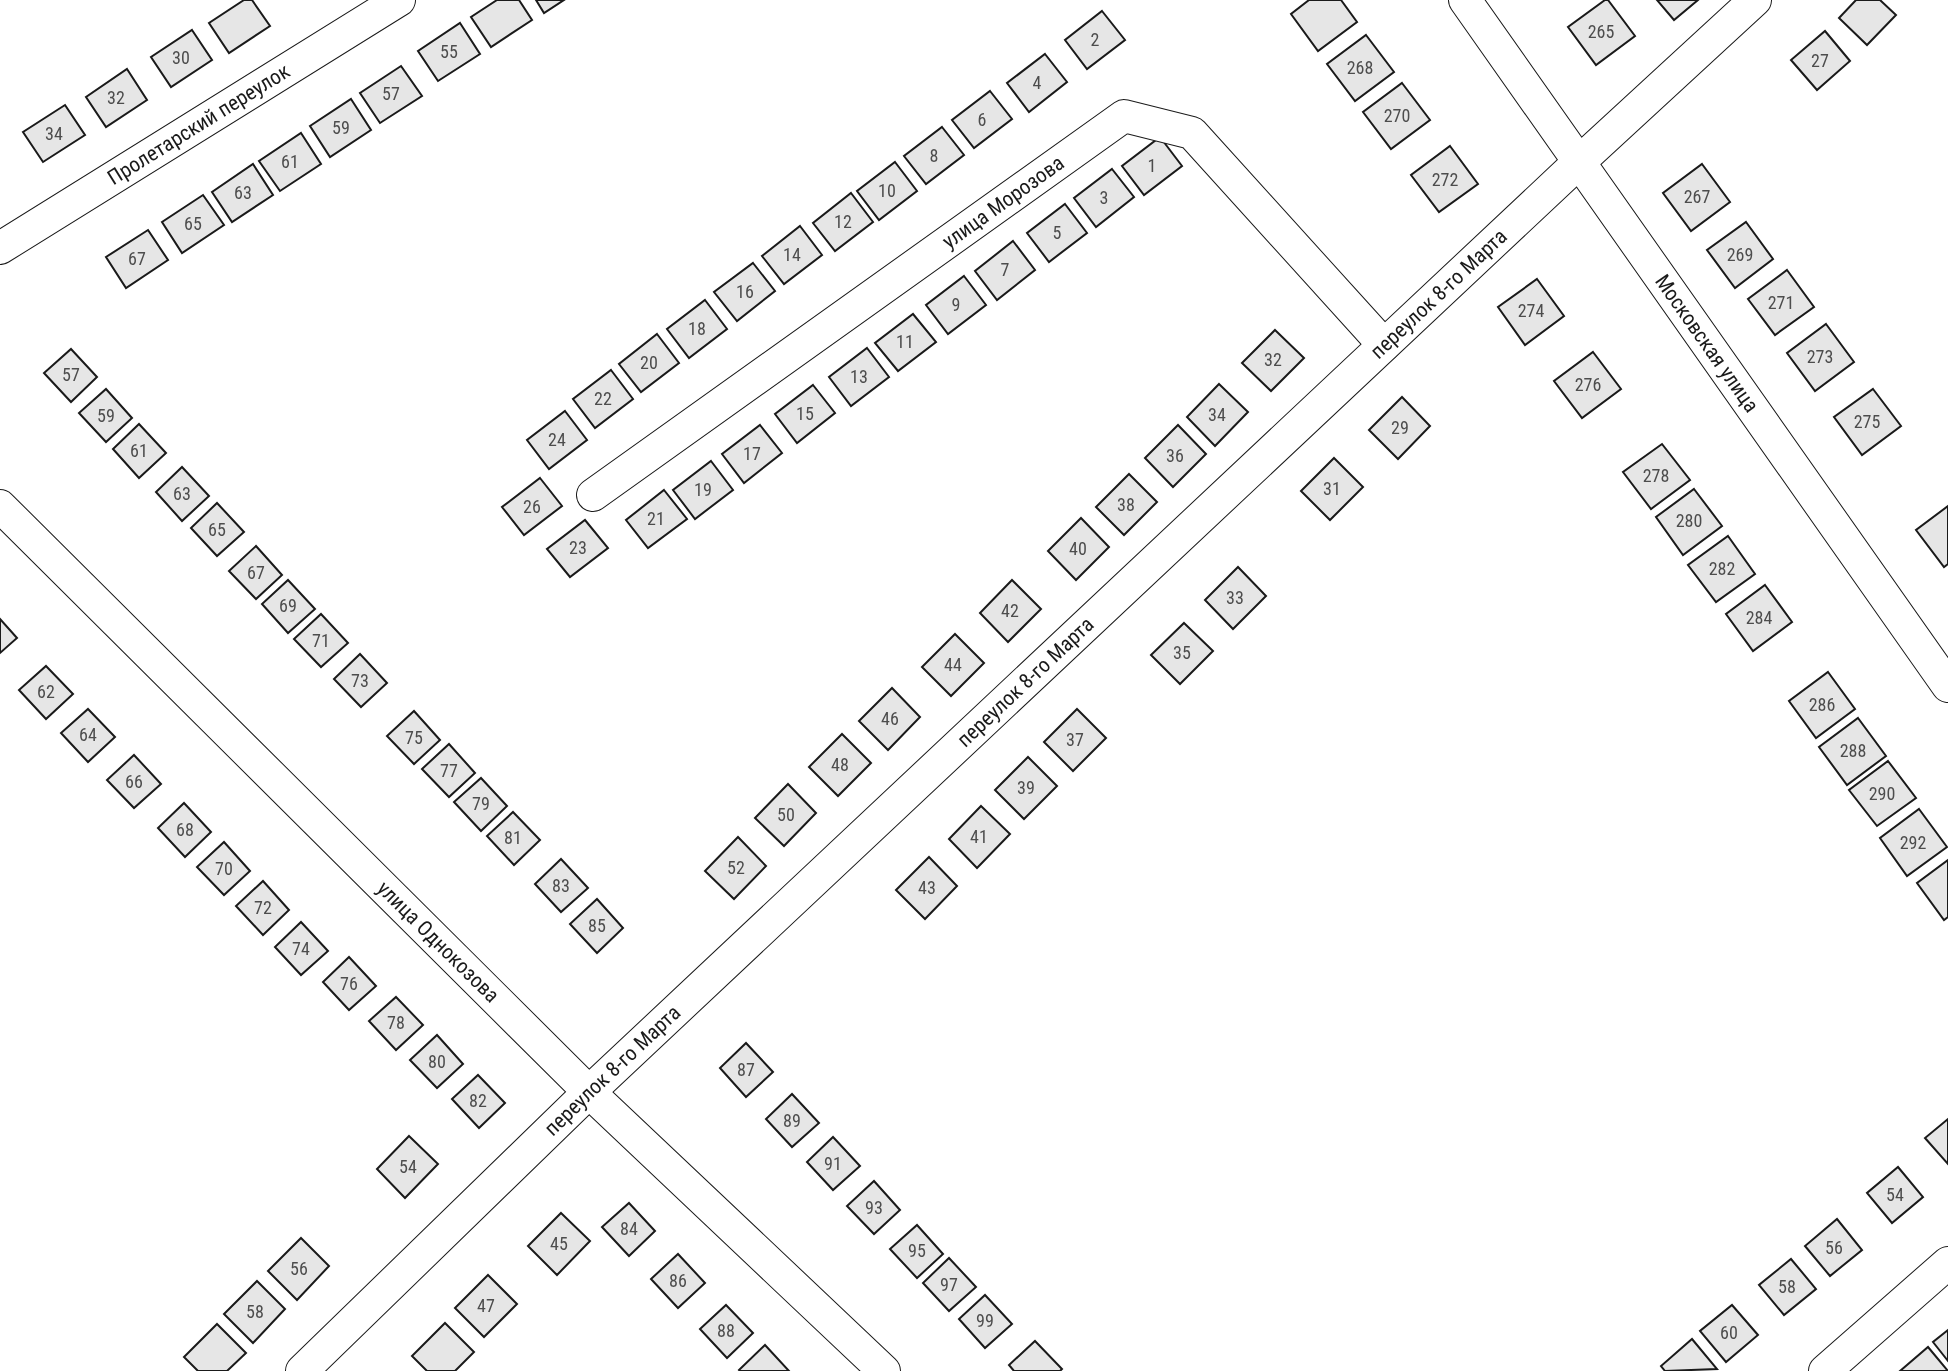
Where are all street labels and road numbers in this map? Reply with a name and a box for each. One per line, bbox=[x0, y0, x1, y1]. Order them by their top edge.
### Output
street label: Пролетарский переулок bbox=[103, 59, 294, 190]
street label: улица Морозова bbox=[938, 151, 1069, 254]
street label: переулок 8-го Марта bbox=[1366, 224, 1512, 364]
street label: Московская улица bbox=[1650, 270, 1763, 417]
street label: переулок 8-го Марта bbox=[952, 612, 1099, 752]
street label: улица Однокозова bbox=[372, 876, 504, 1007]
street label: переулок 8-го Марта bbox=[540, 1001, 685, 1141]

